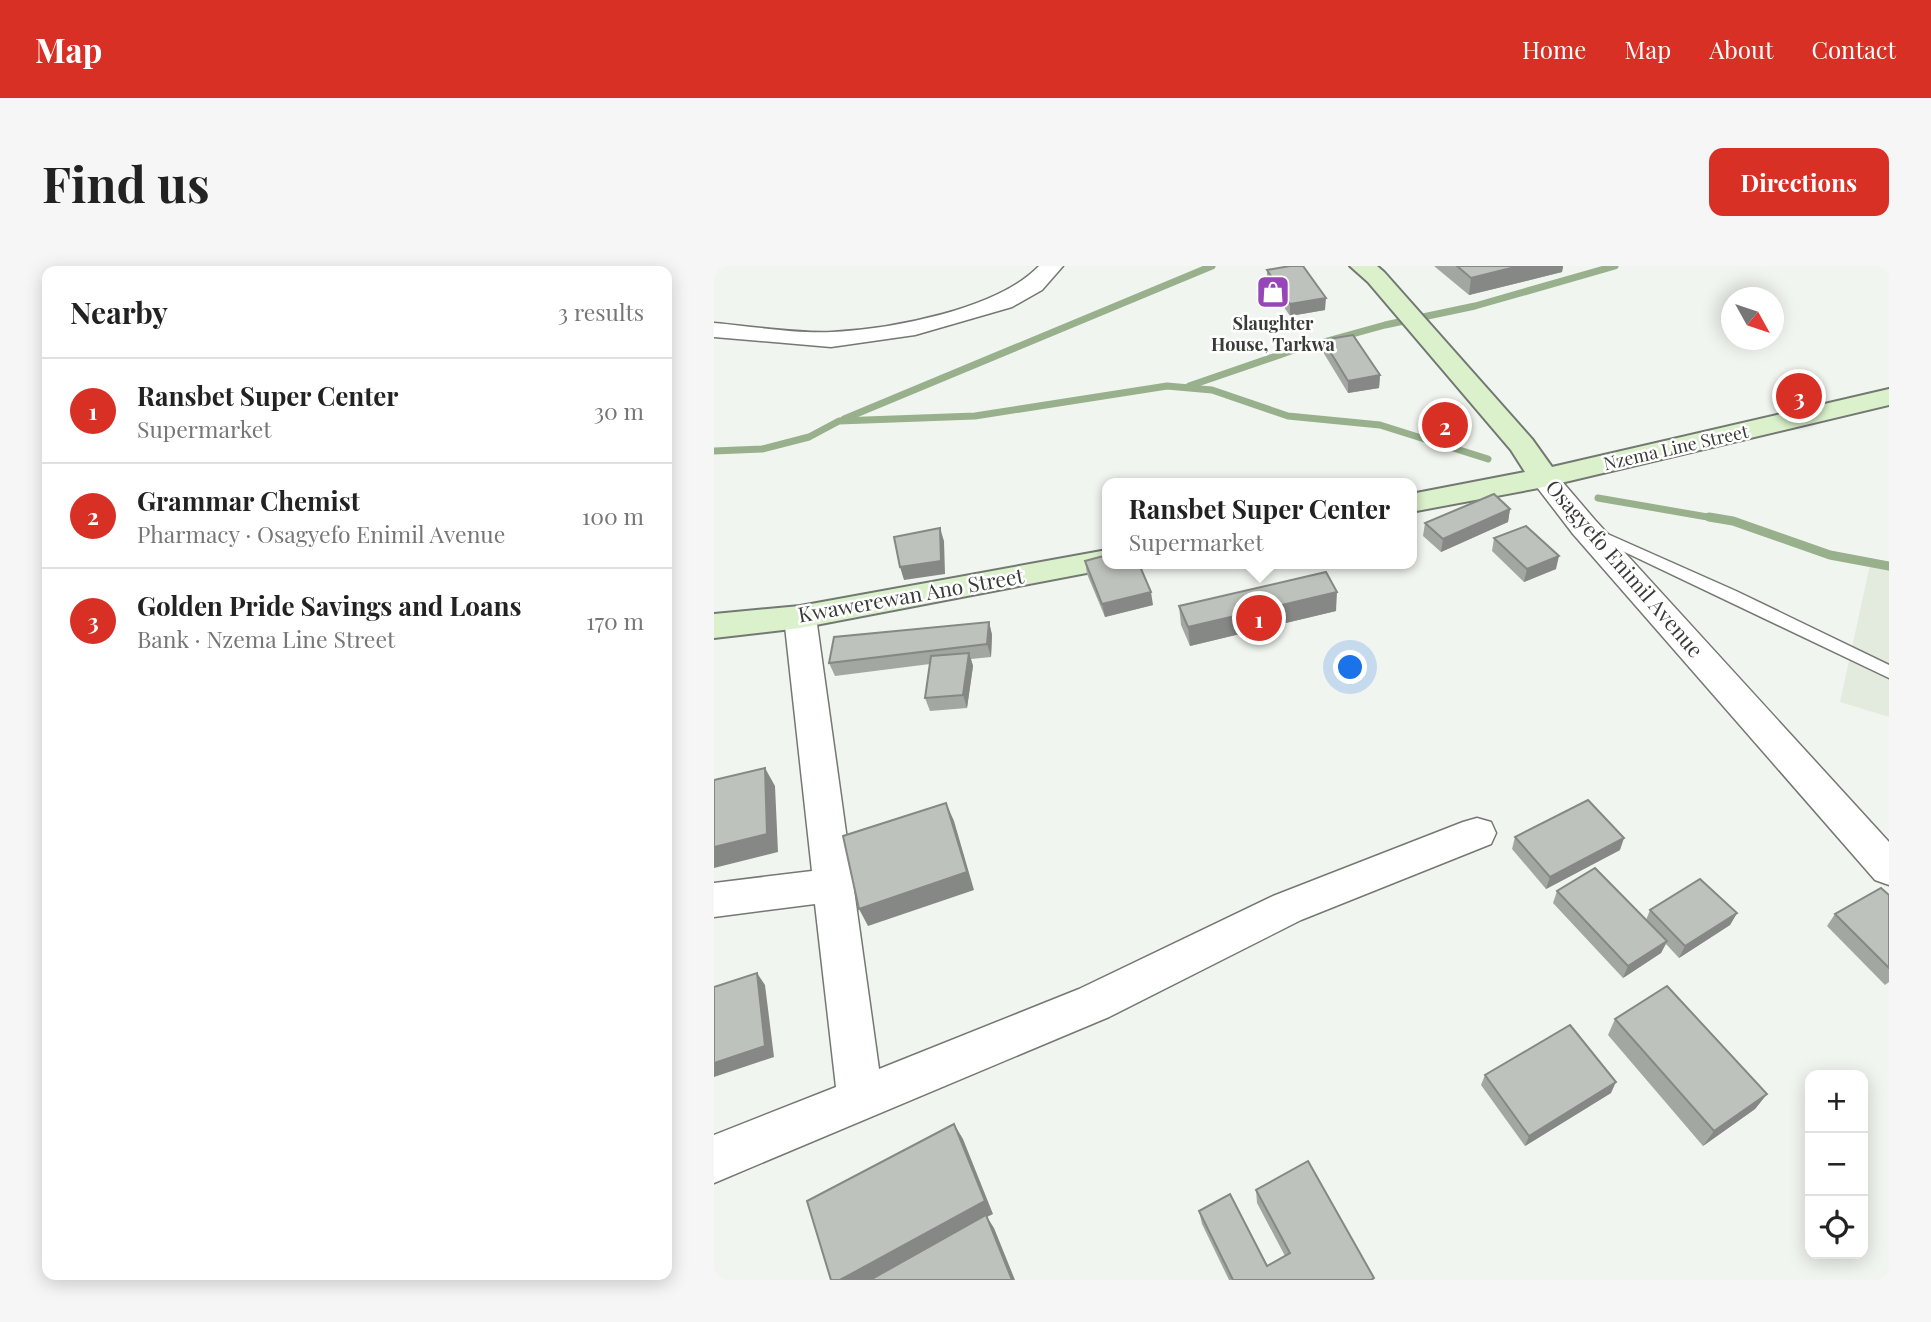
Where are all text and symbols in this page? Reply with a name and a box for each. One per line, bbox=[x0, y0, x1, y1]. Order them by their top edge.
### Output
text: Map bbox=[35, 27, 102, 71]
text: Home bbox=[1522, 33, 1586, 65]
text: Map bbox=[1624, 33, 1671, 65]
text: About bbox=[1709, 33, 1773, 65]
text: Contact bbox=[1811, 33, 1896, 65]
button: Directions bbox=[1709, 148, 1889, 216]
text: Find us bbox=[42, 150, 210, 215]
shop icon: Slaughter House, Tarkwa bbox=[1254, 273, 1292, 311]
north arrow bbox=[1721, 287, 1784, 350]
text: Nearby bbox=[70, 292, 168, 332]
text: 3 results bbox=[558, 296, 644, 327]
place label: Slaughter House, Tarkwa bbox=[1211, 311, 1336, 356]
pin: 3 bbox=[1776, 370, 1822, 422]
text: Ransbet Super Center bbox=[137, 378, 398, 413]
text: 1 bbox=[89, 395, 97, 426]
text: 30 m bbox=[594, 395, 644, 426]
pin: 2 bbox=[1422, 399, 1468, 451]
text: Supermarket bbox=[137, 413, 271, 444]
street label: Nzema Line Street bbox=[1601, 419, 1751, 475]
street label: Osagyefo Enimil Avenue bbox=[1541, 473, 1710, 662]
popup bbox=[1102, 478, 1417, 569]
text: Grammar Chemist bbox=[137, 483, 360, 518]
text: Ransbet Super Center bbox=[1129, 491, 1390, 526]
text: 2 bbox=[87, 500, 99, 531]
text: 100 m bbox=[582, 500, 644, 531]
text: Pharmacy · Osagyefo Enimil Avenue bbox=[137, 518, 505, 549]
text: Supermarket bbox=[1129, 526, 1263, 557]
street label: Kwawerewan Ano Street bbox=[796, 560, 1026, 628]
text: Golden Pride Savings and Loans bbox=[137, 588, 521, 623]
pin: 1 bbox=[1236, 592, 1282, 644]
text: 3 bbox=[87, 605, 99, 636]
text: 170 m bbox=[586, 605, 644, 636]
text: Bank · Nzema Line Street bbox=[137, 623, 395, 654]
your location bbox=[1333, 650, 1367, 684]
map controls bbox=[1805, 1070, 1868, 1259]
button: + bbox=[1805, 1070, 1868, 1133]
button: − bbox=[1805, 1133, 1868, 1196]
button: locate bbox=[1805, 1196, 1868, 1259]

